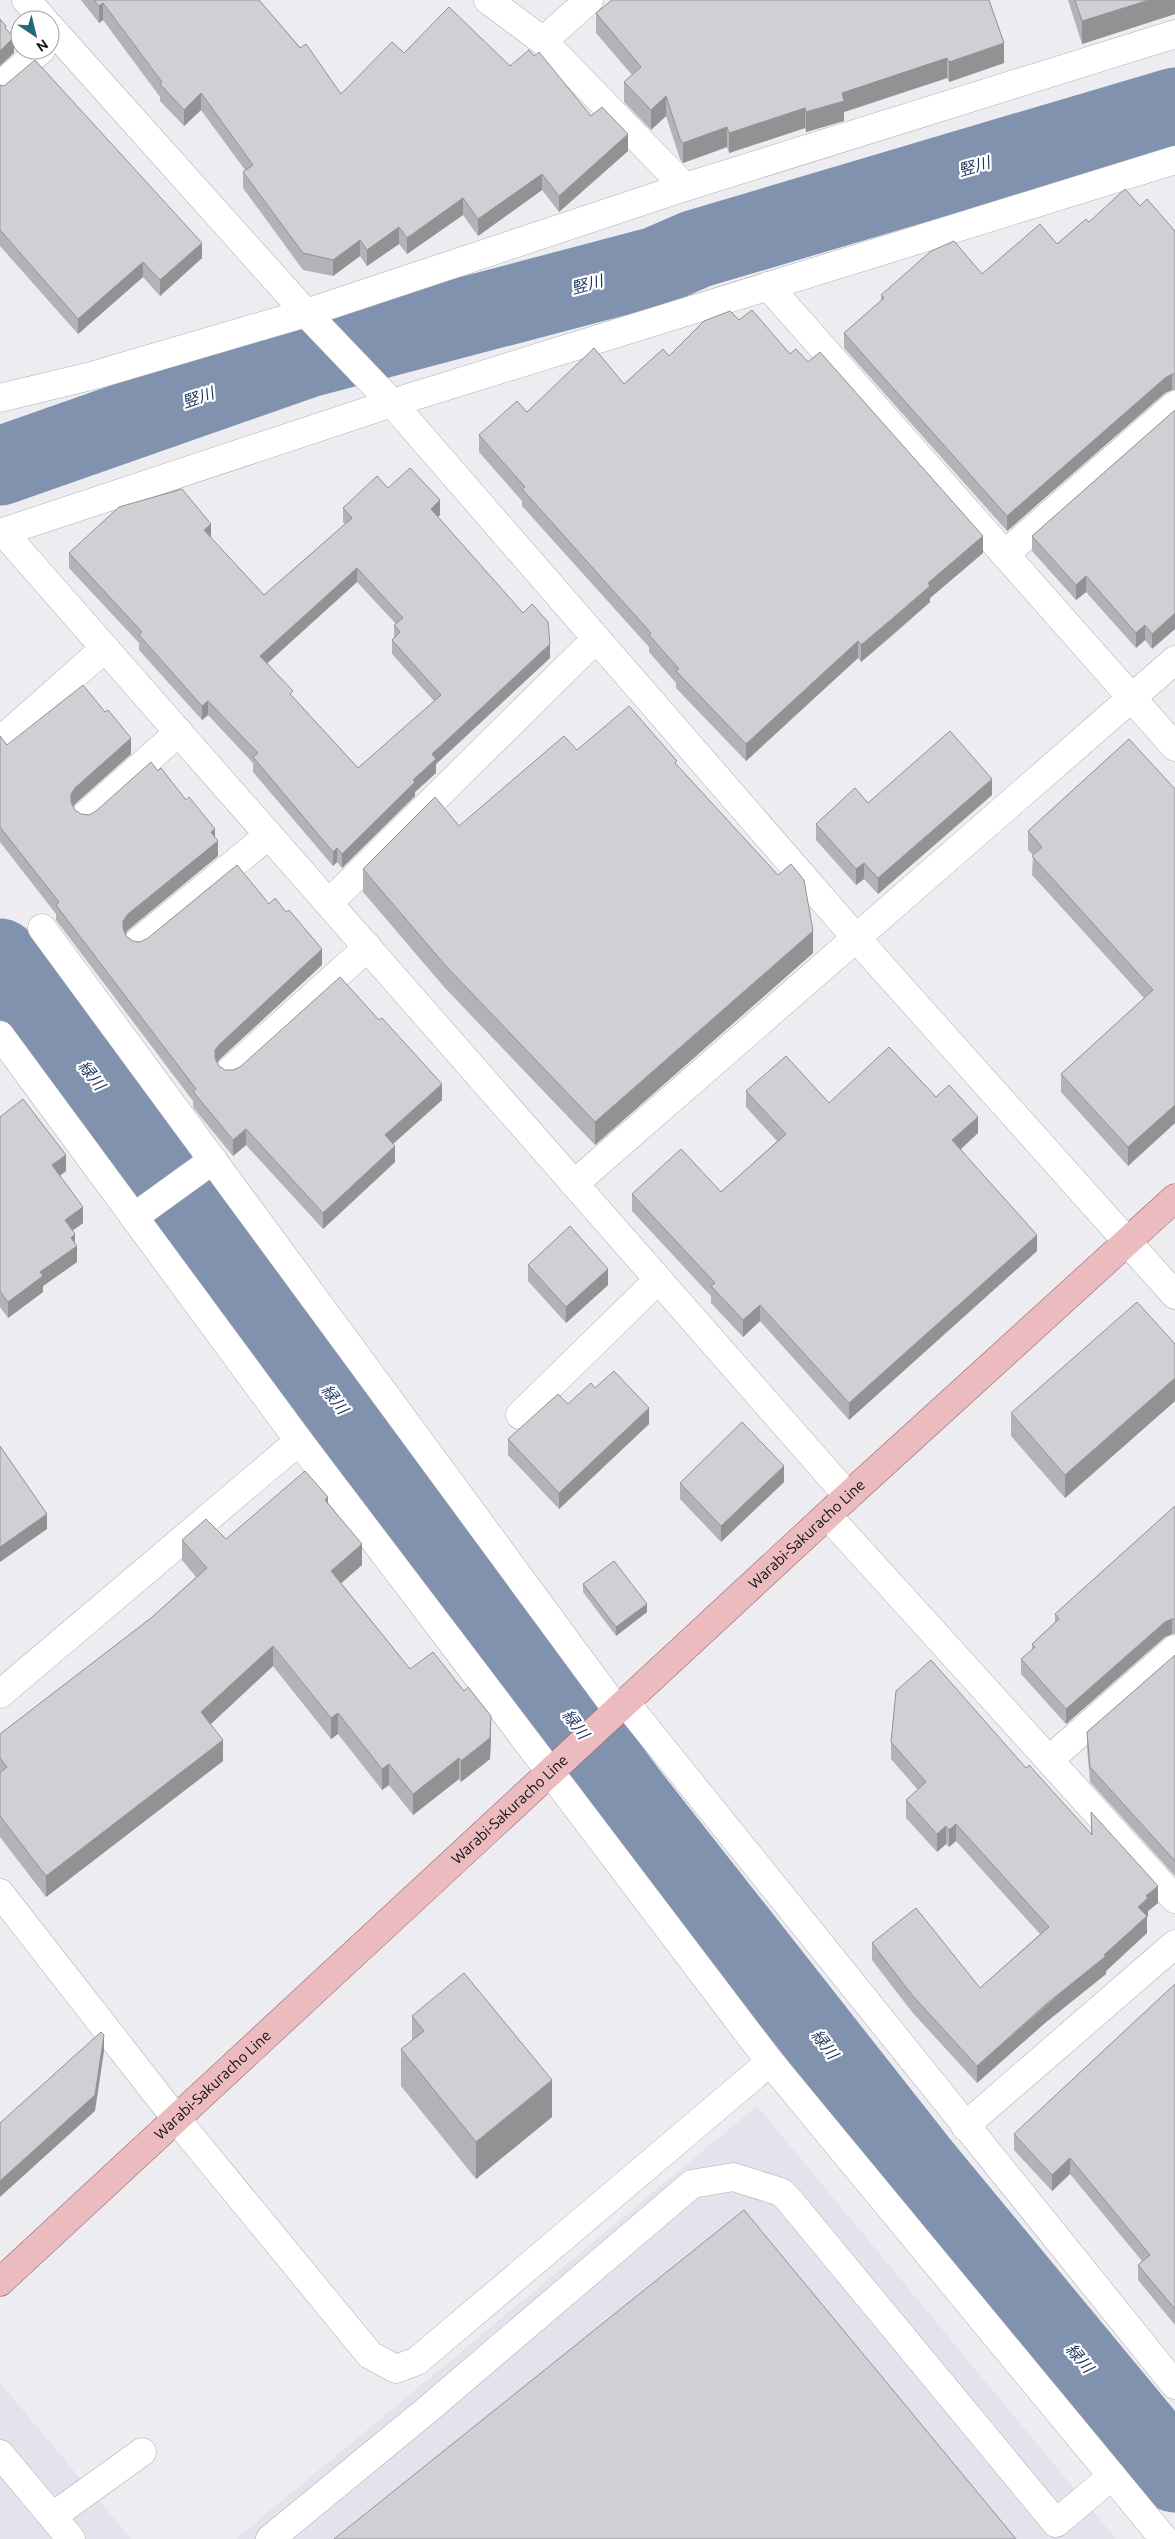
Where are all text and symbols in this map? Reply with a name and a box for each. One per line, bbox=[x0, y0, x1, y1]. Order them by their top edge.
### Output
north arrow bbox=[10, 10, 60, 60]
text: N bbox=[34, 36, 51, 55]
water label: 竪川 bbox=[956, 152, 994, 179]
water label: 竪川 bbox=[569, 271, 607, 297]
water label: 竪川 bbox=[180, 383, 218, 411]
water label: 緑川 bbox=[75, 1057, 110, 1095]
water label: 緑川 bbox=[318, 1381, 353, 1419]
street label: Warabi-Sakuracho Line bbox=[745, 1476, 868, 1592]
water label: 緑川 bbox=[559, 1706, 594, 1744]
street label: Warabi-Sakuracho Line bbox=[448, 1751, 571, 1867]
street label: Warabi-Sakuracho Line bbox=[151, 2026, 274, 2143]
water label: 緑川 bbox=[808, 2026, 843, 2064]
water label: 緑川 bbox=[1063, 2340, 1098, 2378]

